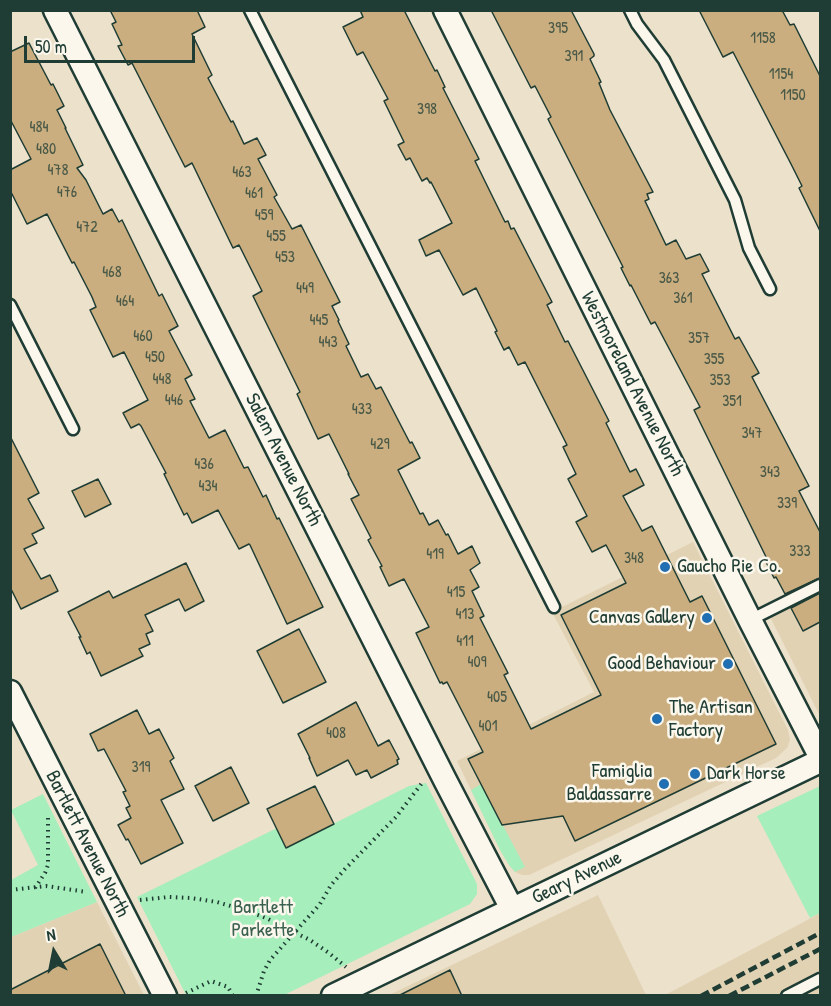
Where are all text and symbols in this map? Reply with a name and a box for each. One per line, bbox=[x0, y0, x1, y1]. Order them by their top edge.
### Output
house number: 395 bbox=[548, 19, 568, 39]
scale bar bbox=[27, 24, 198, 62]
house number: 1158 bbox=[750, 29, 776, 49]
text: 50 m bbox=[35, 34, 67, 59]
house number: 391 bbox=[565, 47, 583, 67]
house number: 1154 bbox=[769, 65, 793, 85]
house number: 1150 bbox=[780, 86, 806, 106]
house number: 398 bbox=[417, 100, 437, 120]
house number: 484 bbox=[30, 118, 48, 138]
house number: 480 bbox=[36, 140, 56, 160]
house number: 478 bbox=[48, 161, 68, 181]
house number: 463 bbox=[232, 163, 252, 183]
house number: 476 bbox=[57, 183, 77, 203]
house number: 461 bbox=[245, 184, 263, 204]
house number: 459 bbox=[255, 206, 273, 226]
house number: 472 bbox=[76, 218, 98, 238]
house number: 455 bbox=[266, 227, 286, 247]
house number: 453 bbox=[275, 248, 295, 268]
house number: 468 bbox=[102, 263, 122, 283]
house number: 363 bbox=[659, 269, 679, 289]
house number: 449 bbox=[296, 279, 314, 299]
street label: Westmoreland Avenue North bbox=[575, 288, 689, 480]
house number: 361 bbox=[673, 289, 693, 309]
house number: 464 bbox=[116, 292, 134, 312]
house number: 445 bbox=[310, 311, 328, 331]
house number: 460 bbox=[133, 327, 153, 347]
house number: 357 bbox=[688, 329, 710, 349]
house number: 443 bbox=[318, 333, 338, 353]
house number: 450 bbox=[145, 348, 165, 368]
house number: 355 bbox=[704, 350, 724, 370]
house number: 448 bbox=[153, 370, 171, 390]
house number: 353 bbox=[709, 371, 731, 391]
street label: Salem Avenue North bbox=[239, 390, 327, 530]
house number: 446 bbox=[165, 391, 183, 411]
house number: 351 bbox=[722, 392, 742, 412]
house number: 433 bbox=[352, 400, 372, 420]
house number: 347 bbox=[741, 424, 763, 444]
house number: 429 bbox=[370, 435, 390, 455]
house number: 436 bbox=[194, 455, 214, 475]
house number: 343 bbox=[760, 463, 780, 483]
house number: 434 bbox=[198, 477, 218, 497]
house number: 339 bbox=[777, 494, 797, 514]
house number: 333 bbox=[789, 542, 811, 562]
house number: 419 bbox=[426, 545, 444, 565]
house number: 348 bbox=[624, 549, 644, 569]
place label: Gaucho Pie Co. bbox=[677, 555, 781, 579]
marker: Gaucho Pie Co. bbox=[658, 560, 672, 574]
house number: 415 bbox=[447, 583, 465, 603]
house number: 413 bbox=[456, 605, 474, 625]
place label: Canvas Gallery bbox=[589, 606, 695, 630]
marker: Canvas Gallery bbox=[700, 611, 714, 625]
house number: 411 bbox=[456, 632, 474, 652]
place label: Good Behaviour bbox=[607, 652, 716, 676]
house number: 409 bbox=[467, 653, 487, 673]
marker: Good Behaviour bbox=[721, 657, 735, 671]
house number: 405 bbox=[487, 688, 507, 708]
place label: The Artisan Factory bbox=[669, 696, 753, 743]
marker: The Artisan Factory bbox=[650, 712, 664, 726]
house number: 401 bbox=[479, 717, 497, 737]
house number: 408 bbox=[326, 724, 346, 744]
house number: 319 bbox=[132, 758, 150, 778]
place label: Famiglia Baldassarre bbox=[566, 760, 652, 807]
place label: Dark Horse bbox=[707, 762, 786, 786]
street label: Bartlett Avenue North bbox=[40, 767, 134, 921]
marker: Dark Horse bbox=[688, 767, 702, 781]
marker: Famiglia Baldassarre bbox=[657, 777, 671, 791]
street label: Geary Avenue bbox=[528, 846, 626, 910]
park label: Bartlett Parkette bbox=[231, 896, 295, 943]
north arrow bbox=[24, 922, 84, 982]
text: N bbox=[45, 923, 57, 946]

